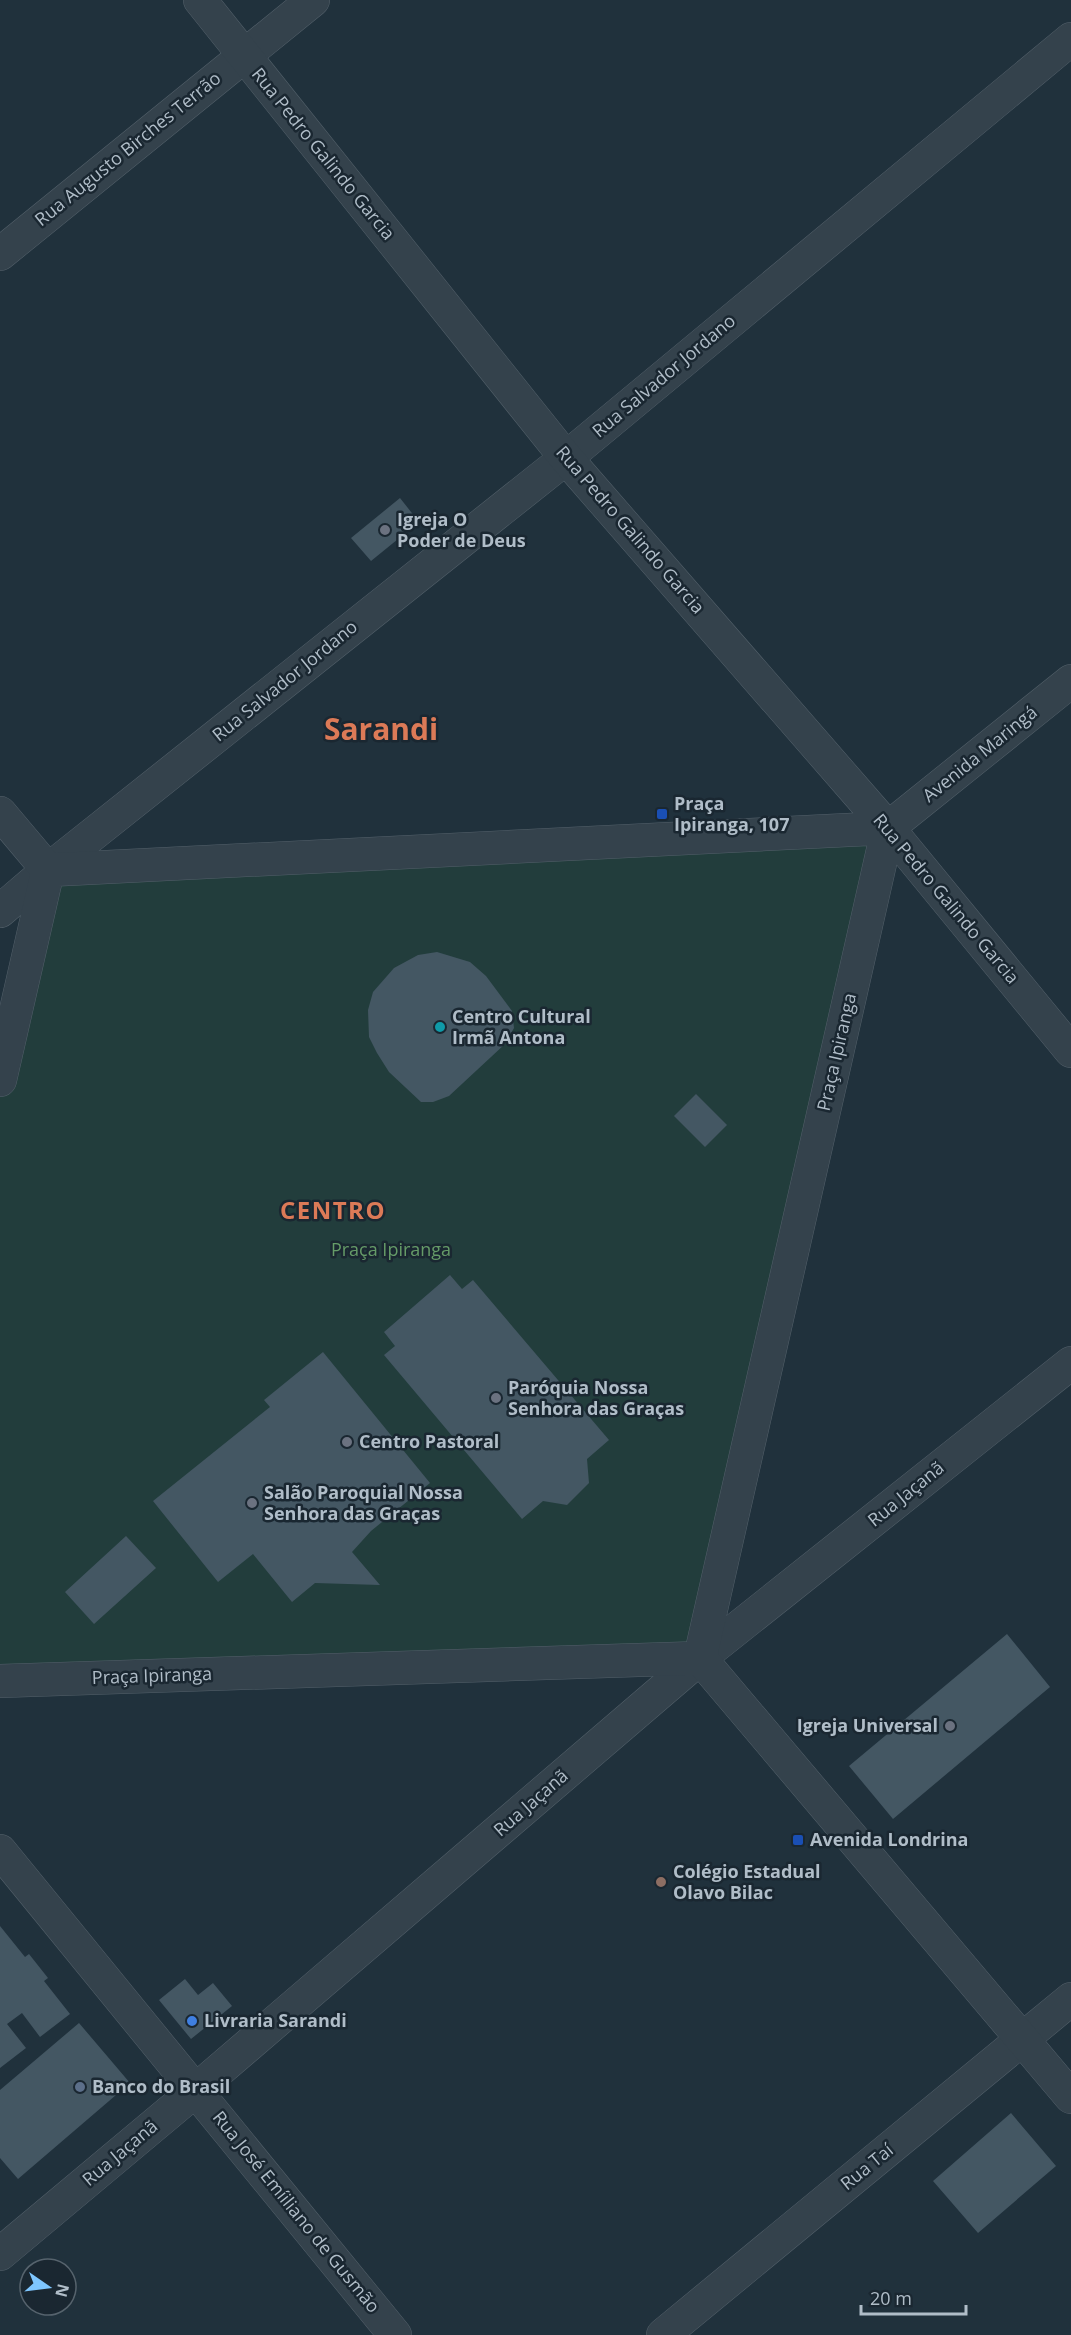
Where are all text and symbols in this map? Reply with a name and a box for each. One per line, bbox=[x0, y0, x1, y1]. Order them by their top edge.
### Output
street label: Rua Pedro Galindo Garcia bbox=[247, 62, 401, 244]
street label: Rua Augusto Birches Terrão bbox=[29, 66, 225, 231]
street label: Rua Salvador Jordano bbox=[587, 308, 740, 442]
street label: Rua Pedro Galindo Garcia bbox=[551, 440, 710, 618]
place label: Igreja O Poder de Deus bbox=[397, 507, 526, 552]
marker: Igreja O Poder de Deus bbox=[378, 523, 392, 537]
street label: Rua Salvador Jordano bbox=[207, 614, 362, 746]
street label: Avenida Maringá bbox=[917, 700, 1042, 807]
district label: Sarandi bbox=[324, 708, 438, 749]
place label: Praça Ipiranga, 107 bbox=[674, 791, 789, 836]
marker: Praça Ipiranga, 107 bbox=[655, 807, 669, 821]
street label: Rua Pedro Galindo Garcia bbox=[868, 808, 1025, 988]
street label: Praça Ipiranga bbox=[811, 990, 861, 1113]
place label: Centro Cultural Irmã Antona bbox=[452, 1004, 591, 1049]
marker: Centro Cultural Irmã Antona bbox=[433, 1020, 447, 1034]
district label: CENTRO bbox=[280, 1193, 386, 1226]
park label: Praça Ipiranga bbox=[331, 1237, 451, 1261]
place label: Paróquia Nossa Senhora das Graças bbox=[508, 1375, 684, 1420]
marker: Paróquia Nossa Senhora das Graças bbox=[489, 1391, 503, 1405]
place label: Centro Pastoral bbox=[359, 1429, 499, 1453]
marker: Centro Pastoral bbox=[340, 1435, 354, 1449]
street label: Rua Jaçanã bbox=[862, 1455, 948, 1531]
place label: Salão Paroquial Nossa Senhora das Graças bbox=[264, 1480, 463, 1525]
marker: Salão Paroquial Nossa Senhora das Graças bbox=[245, 1496, 259, 1510]
street label: Praça Ipiranga bbox=[91, 1661, 212, 1689]
place label: Igreja Universal bbox=[797, 1713, 938, 1737]
marker: Igreja Universal bbox=[943, 1719, 957, 1733]
street label: Rua Jaçanã bbox=[488, 1763, 573, 1841]
place label: Avenida Londrina bbox=[810, 1827, 968, 1851]
marker: Avenida Londrina bbox=[791, 1833, 805, 1847]
place label: Colégio Estadual Olavo Bilac bbox=[673, 1859, 821, 1904]
marker: Colégio Estadual Olavo Bilac bbox=[654, 1875, 668, 1889]
place label: Livraria Sarandi bbox=[204, 2008, 347, 2032]
marker: Livraria Sarandi bbox=[185, 2014, 199, 2028]
place label: Banco do Brasil bbox=[92, 2074, 230, 2098]
marker: Banco do Brasil bbox=[73, 2080, 87, 2094]
street label: Rua José Emíiliano de Gusmão bbox=[208, 2105, 386, 2317]
street label: Rua Jaçanã bbox=[77, 2114, 162, 2191]
street label: Rua Taí bbox=[835, 2137, 898, 2195]
north arrow bbox=[18, 2257, 78, 2317]
scale bar bbox=[861, 2278, 966, 2316]
text: N bbox=[50, 2282, 75, 2300]
text: 20 m bbox=[870, 2286, 912, 2310]

